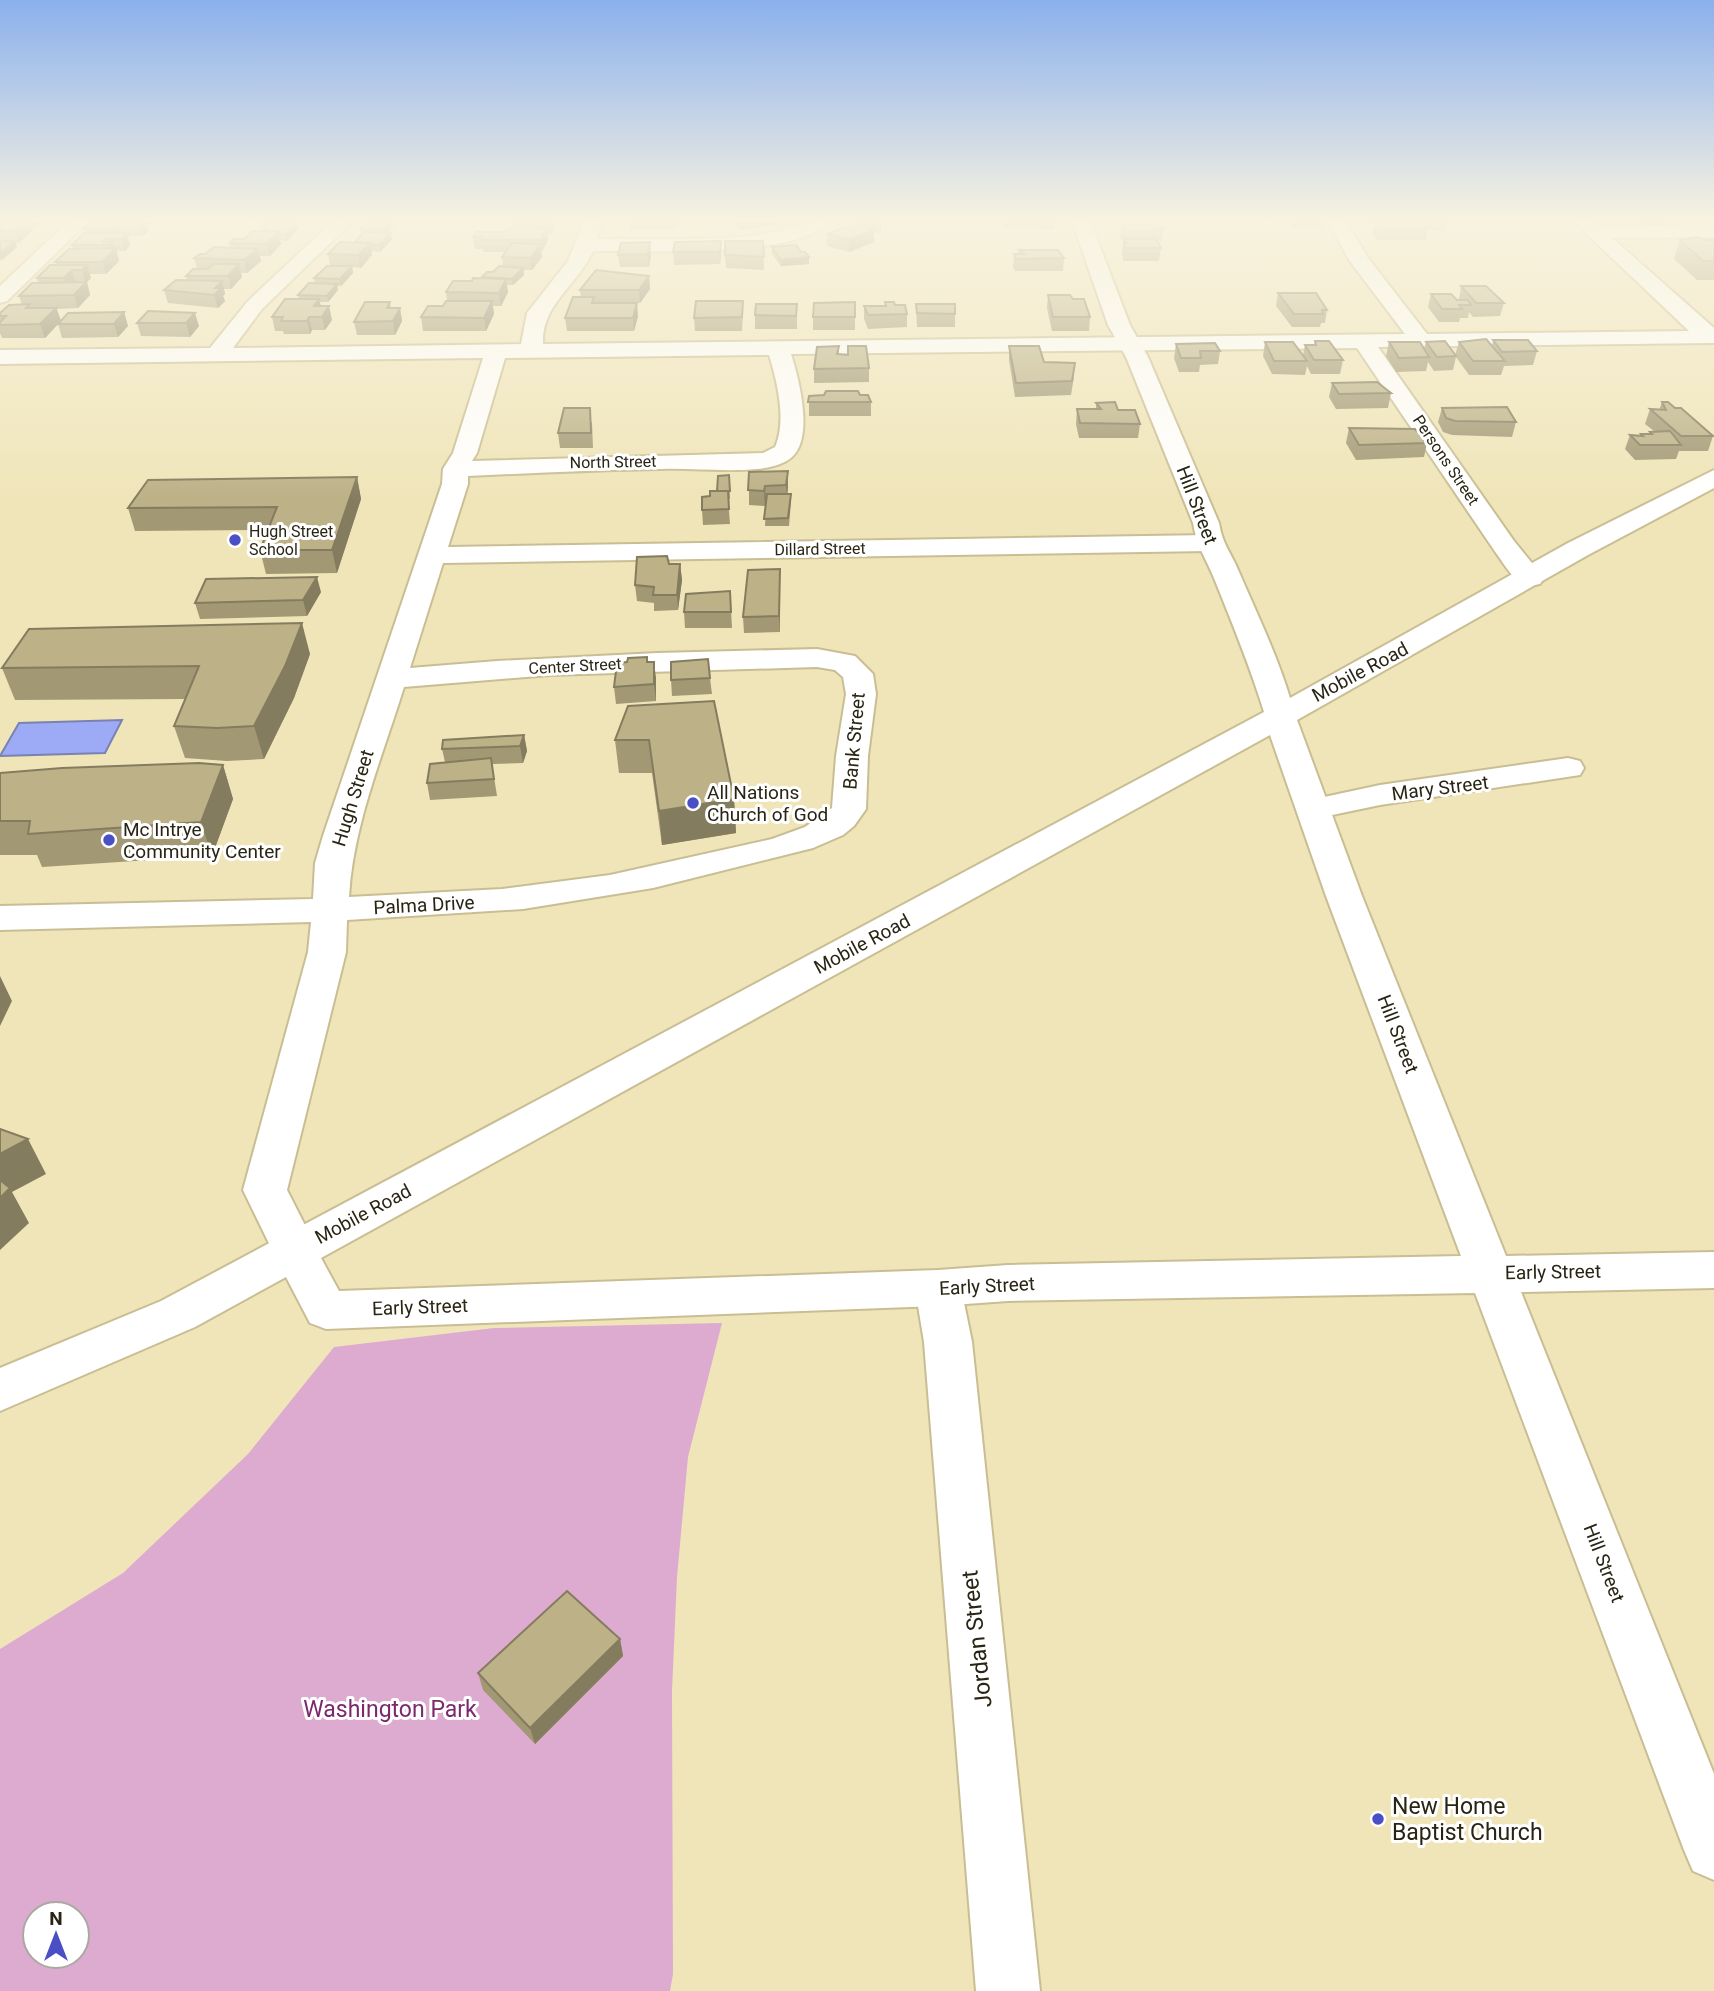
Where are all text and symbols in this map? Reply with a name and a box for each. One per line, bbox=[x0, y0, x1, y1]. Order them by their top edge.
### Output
street label: Persons Street bbox=[1409, 411, 1483, 509]
street label: North Street bbox=[570, 452, 656, 472]
street label: Hill Street bbox=[1172, 462, 1222, 548]
place label: Hugh Street School bbox=[249, 522, 333, 559]
marker: Hugh Street School bbox=[227, 532, 243, 548]
street label: Dillard Street bbox=[774, 539, 866, 559]
street label: Mobile Road bbox=[1308, 637, 1412, 707]
street label: Center Street bbox=[528, 654, 622, 678]
street label: Bank Street bbox=[838, 692, 870, 790]
street label: Hugh Street bbox=[327, 747, 379, 849]
street label: Mary Street bbox=[1390, 771, 1490, 805]
place label: All Nations Church of God bbox=[707, 781, 828, 826]
marker: All Nations Church of God bbox=[685, 795, 701, 811]
place label: Mc Intrye Community Center bbox=[123, 818, 281, 863]
marker: Mc Intrye Community Center bbox=[101, 832, 117, 848]
street label: Palma Drive bbox=[373, 891, 475, 919]
street label: Mobile Road bbox=[810, 909, 914, 979]
street label: Hill Street bbox=[1373, 991, 1423, 1077]
street label: Mobile Road bbox=[311, 1179, 415, 1249]
street label: Early Street bbox=[1505, 1260, 1601, 1284]
street label: Early Street bbox=[938, 1272, 1036, 1300]
street label: Early Street bbox=[372, 1294, 468, 1320]
street label: Hill Street bbox=[1579, 1520, 1629, 1606]
street label: Jordan Street bbox=[956, 1569, 998, 1709]
park label: Washington Park bbox=[303, 1696, 477, 1723]
place label: New Home Baptist Church bbox=[1392, 1793, 1543, 1846]
marker: New Home Baptist Church bbox=[1370, 1811, 1386, 1827]
north arrow bbox=[21, 1900, 91, 1970]
text: N bbox=[49, 1907, 63, 1930]

